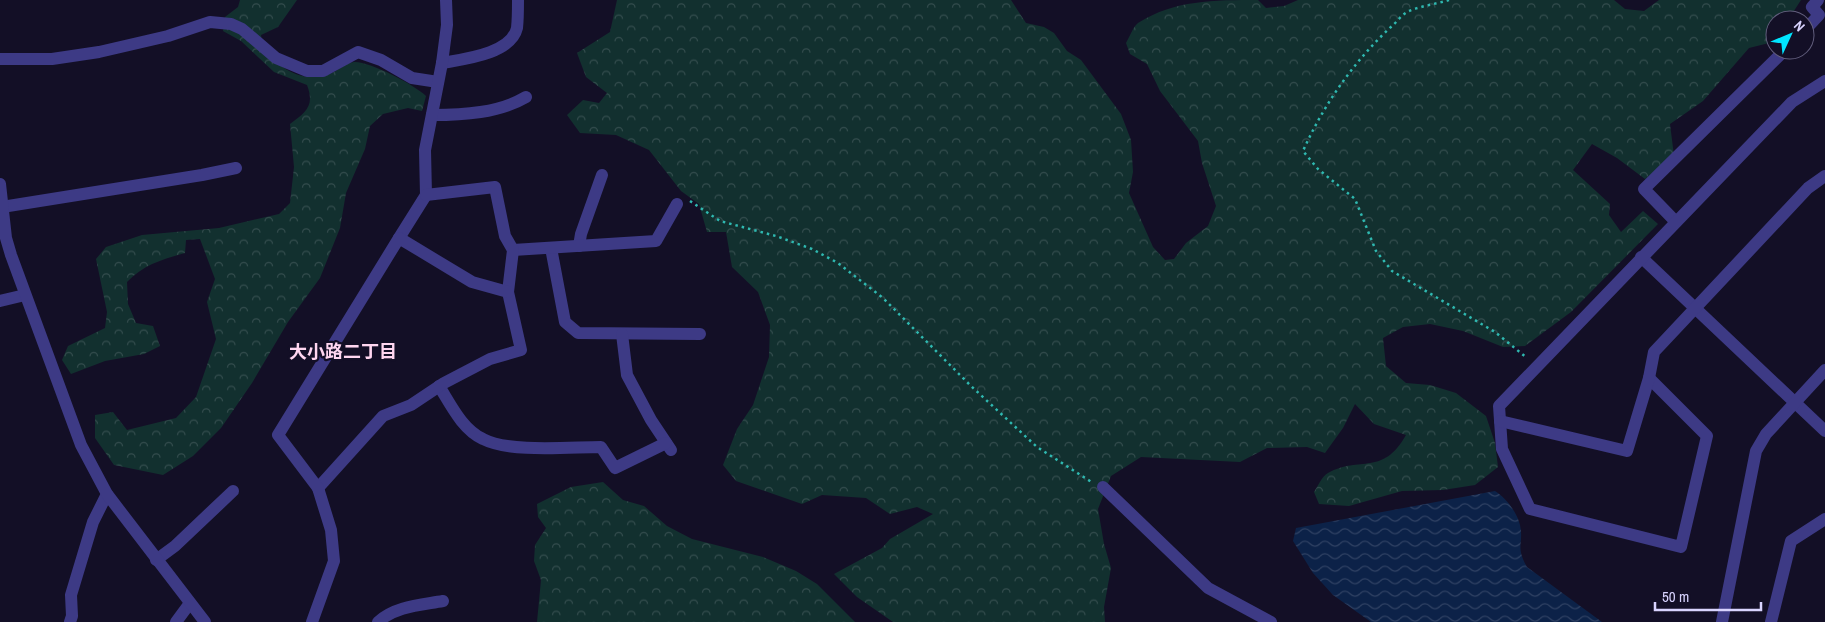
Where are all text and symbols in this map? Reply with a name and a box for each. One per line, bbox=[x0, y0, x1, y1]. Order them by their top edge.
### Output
north arrow bbox=[1765, 10, 1815, 60]
text: N bbox=[1790, 17, 1809, 35]
district label: 大小路二丁目 bbox=[289, 339, 397, 364]
scale bar bbox=[1655, 580, 1761, 612]
text: 50 m bbox=[1662, 586, 1689, 607]

